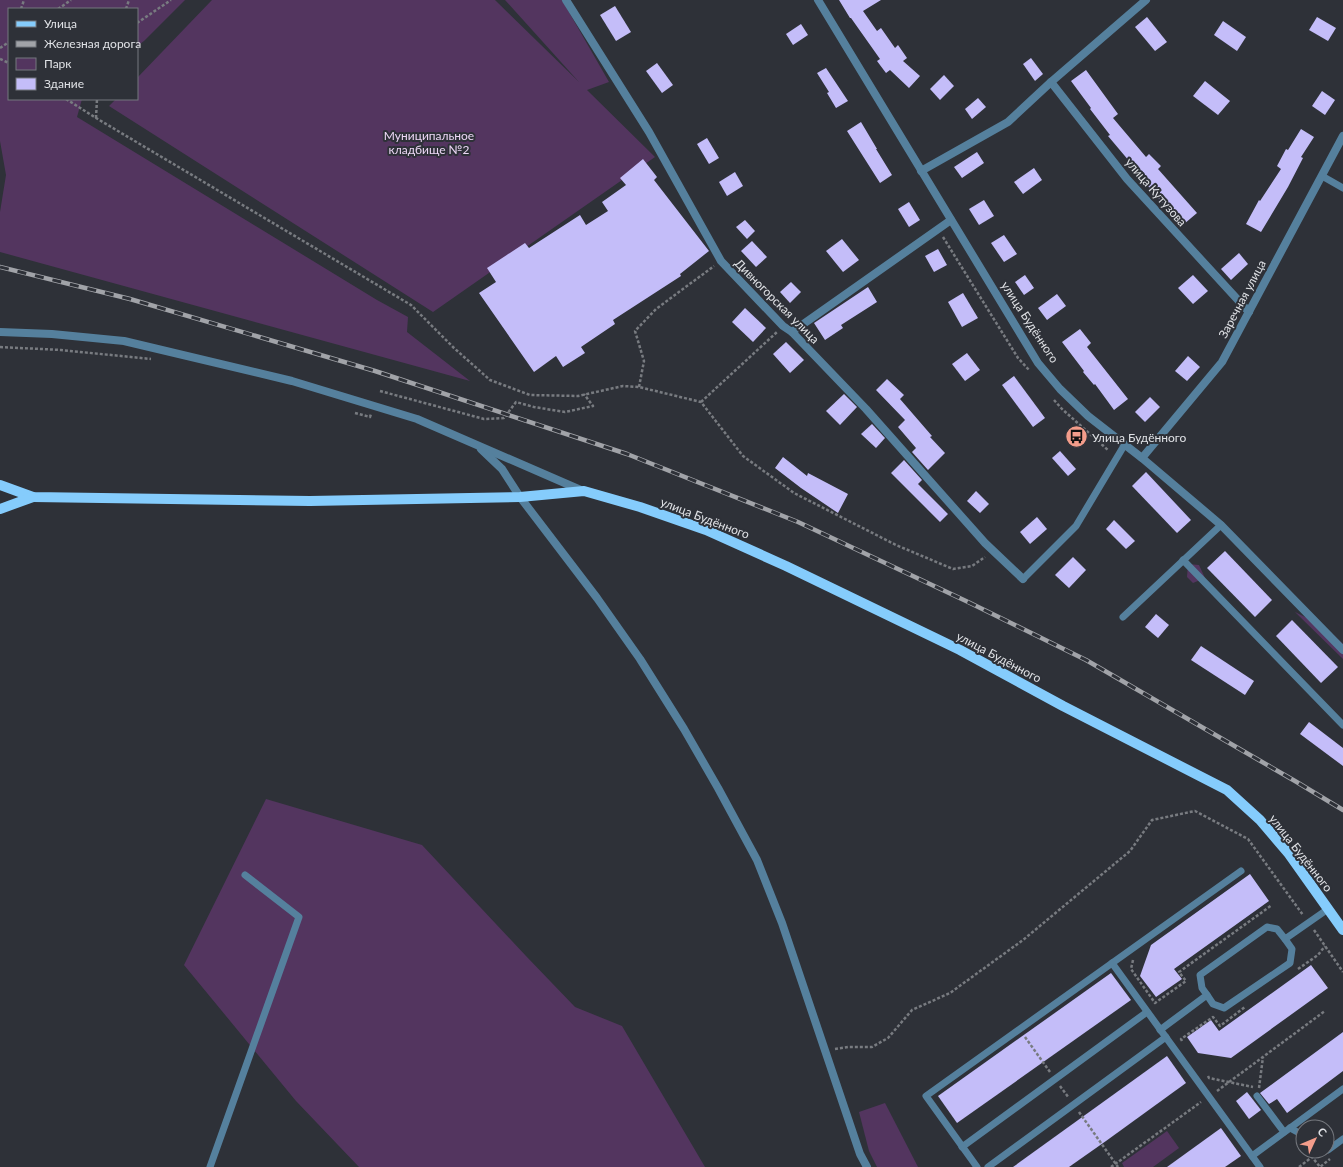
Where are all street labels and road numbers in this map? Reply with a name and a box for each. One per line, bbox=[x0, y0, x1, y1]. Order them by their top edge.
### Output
street label: улица Кутузова bbox=[1122, 155, 1190, 229]
street label: Дивногорская улица bbox=[732, 256, 822, 346]
street label: Заречная улица bbox=[1215, 257, 1269, 341]
street label: улица Будённого bbox=[998, 278, 1062, 366]
street label: улица Будённого bbox=[658, 494, 752, 542]
street label: улица Будённого bbox=[954, 628, 1044, 686]
street label: улица Будённого bbox=[1266, 811, 1336, 895]

